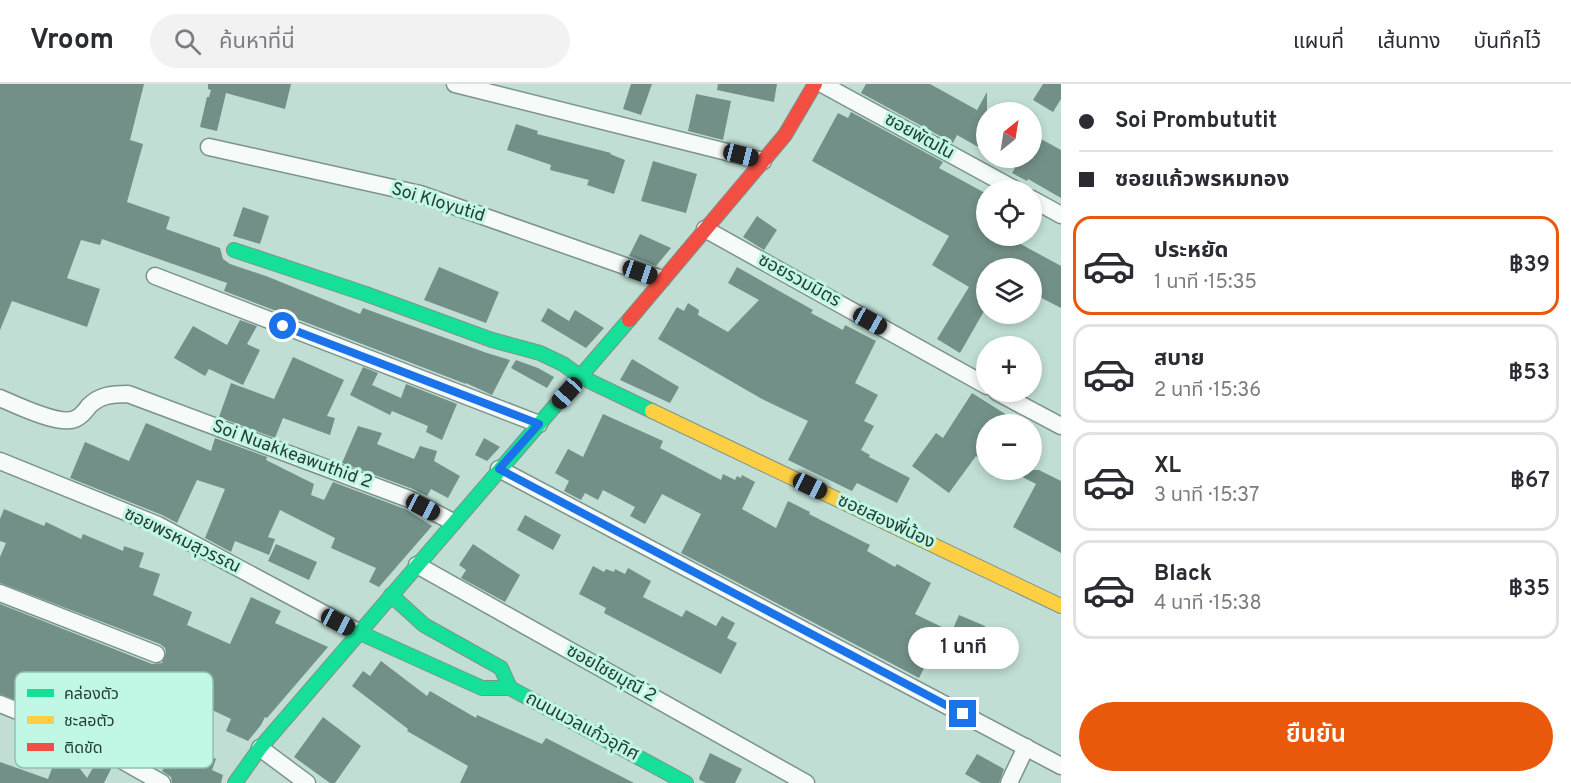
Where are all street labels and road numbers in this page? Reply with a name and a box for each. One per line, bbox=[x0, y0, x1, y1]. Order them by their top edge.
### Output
street label: ซอยพัฒโน bbox=[880, 108, 958, 166]
street label: Soi Kloyutid bbox=[388, 178, 488, 228]
street label: ซอยรวมมิตร bbox=[754, 249, 845, 313]
street label: Soi Nuakkeawuthid 2 bbox=[209, 415, 375, 495]
street label: ซอยสองพี่น้อง bbox=[834, 487, 940, 555]
street label: ซอยพรหมสุวรรณ bbox=[120, 503, 244, 579]
street label: ซอยไชยมุณี 2 bbox=[562, 640, 660, 708]
street label: ถนนนวลแก้วอุทิศ bbox=[521, 687, 643, 767]

